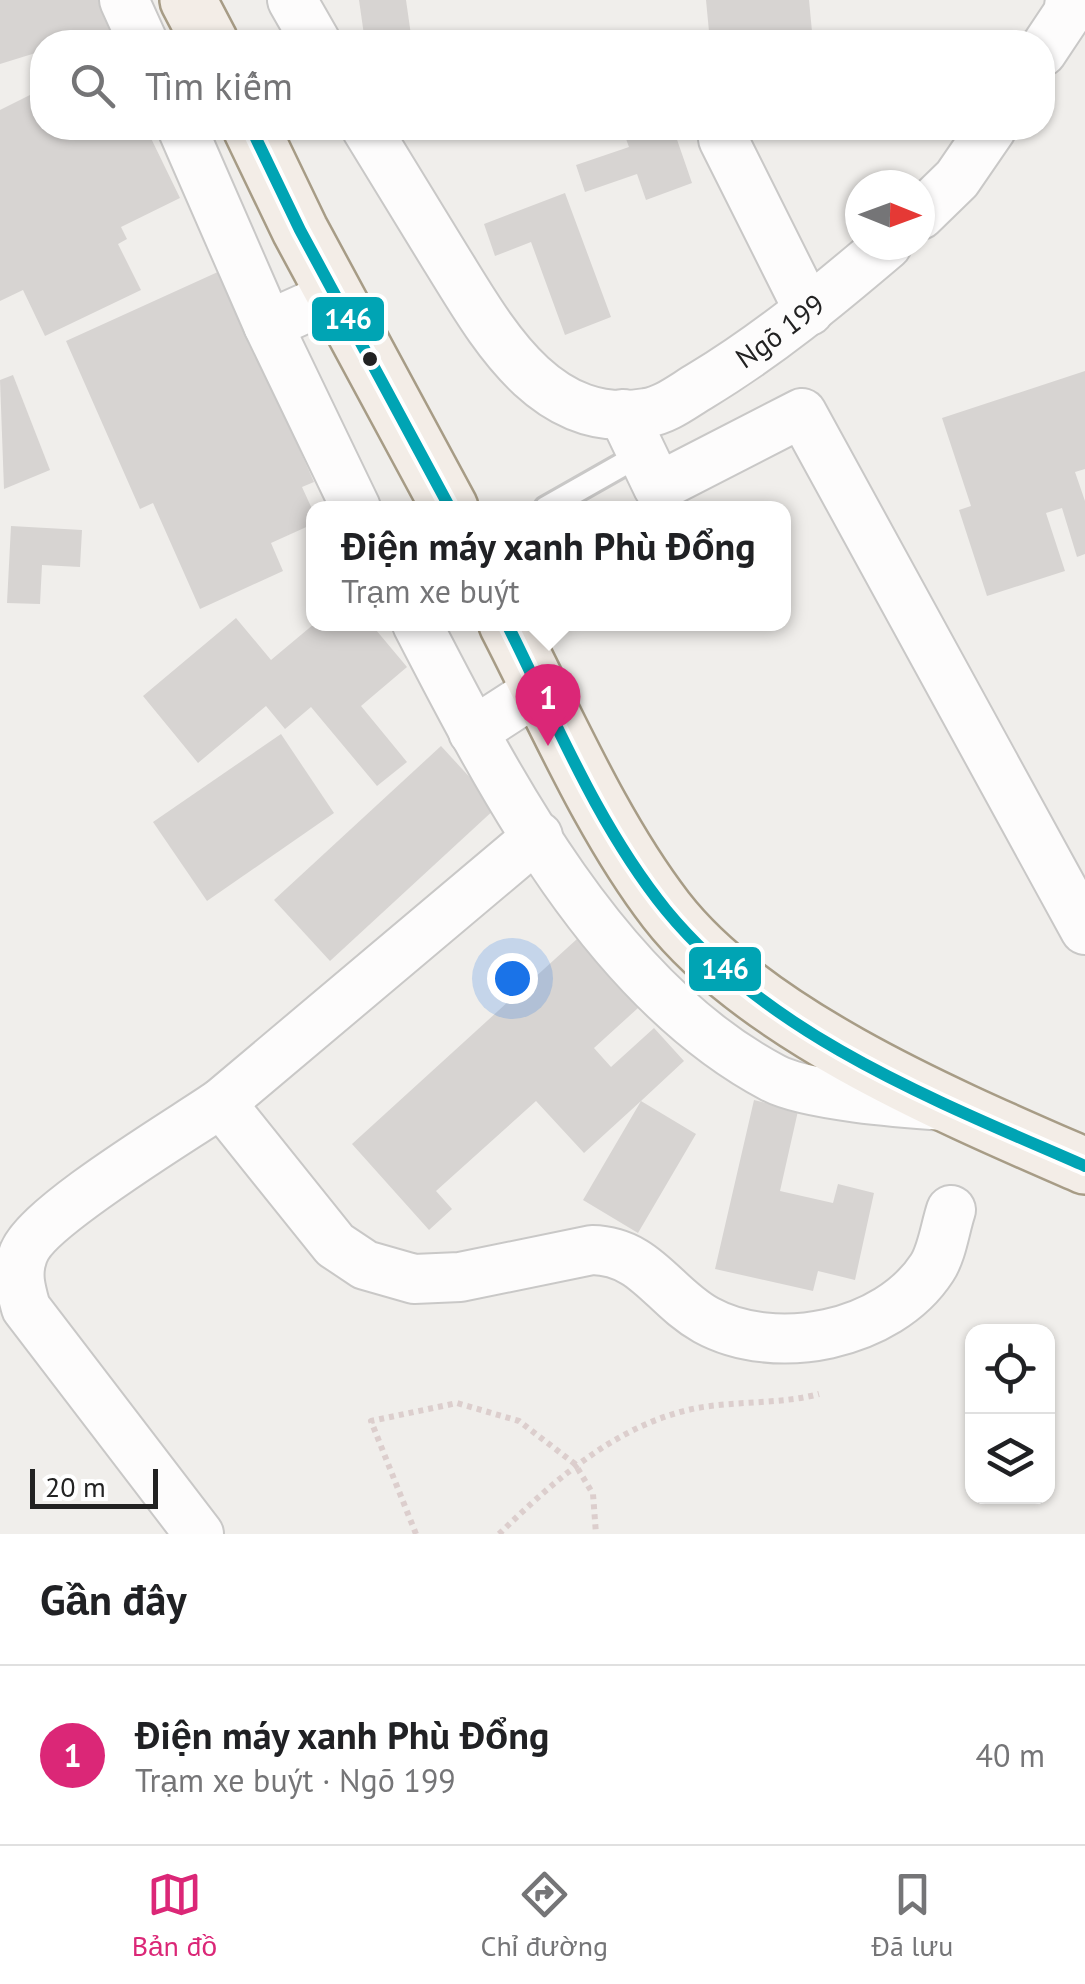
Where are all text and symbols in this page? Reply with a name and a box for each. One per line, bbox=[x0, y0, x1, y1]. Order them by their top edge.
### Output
search box bbox=[30, 30, 1055, 140]
icon: search bbox=[65, 58, 120, 113]
text: Tìm kiếm bbox=[145, 61, 293, 110]
north arrow bbox=[845, 170, 935, 260]
street label: Ngõ 199 bbox=[728, 285, 832, 376]
line badge: 146 bbox=[310, 295, 386, 343]
text: 146 bbox=[324, 300, 372, 337]
unlabelled marker bbox=[360, 349, 380, 369]
popup bbox=[306, 501, 791, 631]
text: Điện máy xanh Phù Đổng bbox=[341, 521, 756, 570]
text: Trạm xe buýt bbox=[341, 570, 520, 612]
pin: 1 bbox=[516, 664, 580, 746]
line badge: 146 bbox=[687, 945, 763, 993]
text: 146 bbox=[701, 950, 749, 987]
your location bbox=[487, 953, 538, 1004]
map controls bbox=[965, 1324, 1055, 1504]
button: locate bbox=[965, 1324, 1055, 1414]
button: layers bbox=[965, 1414, 1055, 1504]
scale bar bbox=[30, 1464, 158, 1508]
text: 20 m bbox=[45, 1468, 106, 1505]
text: Gần đây bbox=[40, 1572, 186, 1627]
text: Điện máy xanh Phù Đổng bbox=[135, 1710, 549, 1759]
text: 1 bbox=[63, 1734, 82, 1776]
text: 40 m bbox=[976, 1734, 1045, 1776]
text: Trạm xe buýt · Ngõ 199 bbox=[135, 1759, 456, 1801]
tab: Bản đồ bbox=[132, 1867, 217, 1964]
tab: Chỉ đường bbox=[481, 1867, 608, 1964]
tab: Đã lưu bbox=[871, 1867, 953, 1964]

